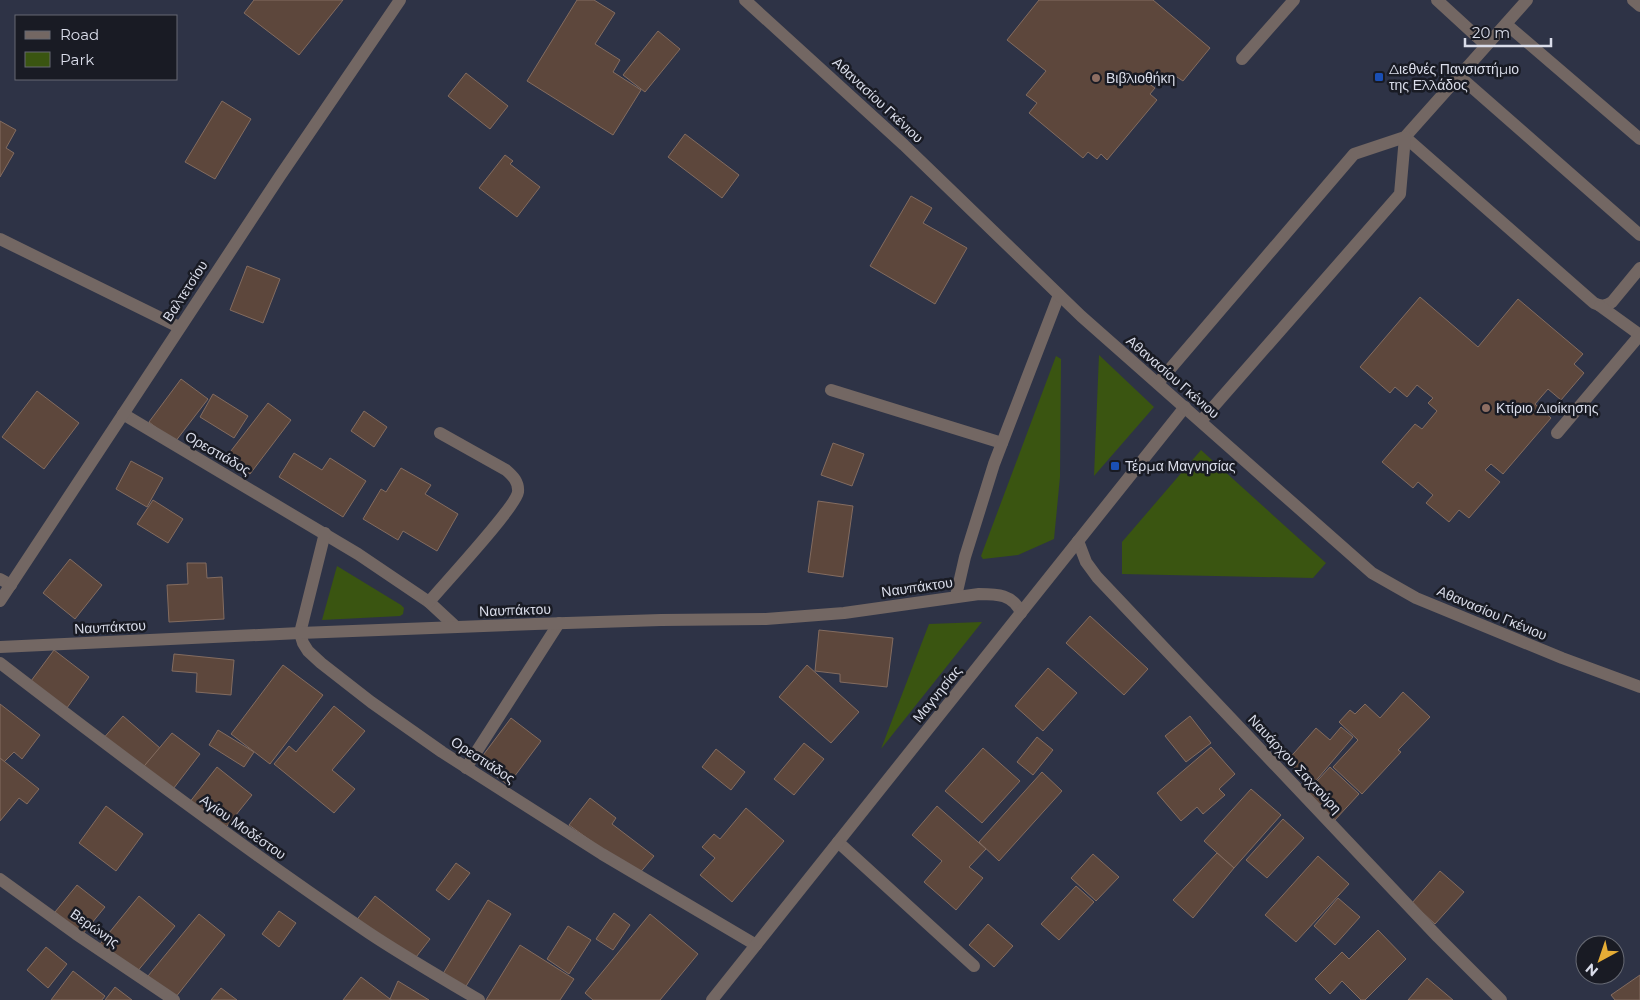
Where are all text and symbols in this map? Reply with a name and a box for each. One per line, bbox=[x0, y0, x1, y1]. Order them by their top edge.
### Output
legend bbox=[15, 15, 178, 80]
scale bar bbox=[1465, 15, 1551, 47]
text: 20 m bbox=[1472, 23, 1510, 42]
text: Road bbox=[60, 25, 99, 44]
text: Park bbox=[60, 50, 94, 69]
street label: Αθανασίου Γκένιου bbox=[829, 53, 927, 147]
place label: Διεθνές Πανσιστήμιο της Ελλάδος bbox=[1389, 60, 1519, 94]
place label: Βιβλιοθήκη bbox=[1106, 69, 1175, 87]
marker: Διεθνές Πανσιστήμιο της Ελλάδος bbox=[1373, 71, 1385, 83]
marker: Βιβλιοθήκη bbox=[1090, 72, 1102, 84]
street label: Βαλτετσίου bbox=[159, 257, 211, 325]
street label: Αθανασίου Γκένιου bbox=[1123, 332, 1223, 422]
place label: Κτίριο Διοίκησης bbox=[1496, 399, 1599, 417]
marker: Κτίριο Διοίκησης bbox=[1480, 402, 1492, 414]
street label: Ορεστιάδος bbox=[182, 427, 254, 479]
place label: Τέρμα Μαγνησίας bbox=[1125, 457, 1236, 475]
marker: Τέρμα Μαγνησίας bbox=[1109, 460, 1121, 472]
street label: Ναυπάκτου bbox=[880, 573, 954, 601]
street label: Αθανασίου Γκένιου bbox=[1434, 582, 1550, 644]
street label: Ναυπάκτου bbox=[479, 600, 551, 620]
street label: Ναυπάκτου bbox=[74, 616, 146, 638]
street label: Μαγνησίας bbox=[909, 662, 966, 726]
street label: Ναυάρχου Σαχτούρη bbox=[1244, 711, 1346, 817]
street label: Ορεστιάδος bbox=[448, 733, 519, 788]
street label: Αγίου Μοδέστου bbox=[196, 791, 290, 863]
street label: Βερώνης bbox=[67, 905, 123, 952]
north arrow bbox=[1575, 935, 1625, 985]
text: N bbox=[1582, 959, 1602, 980]

